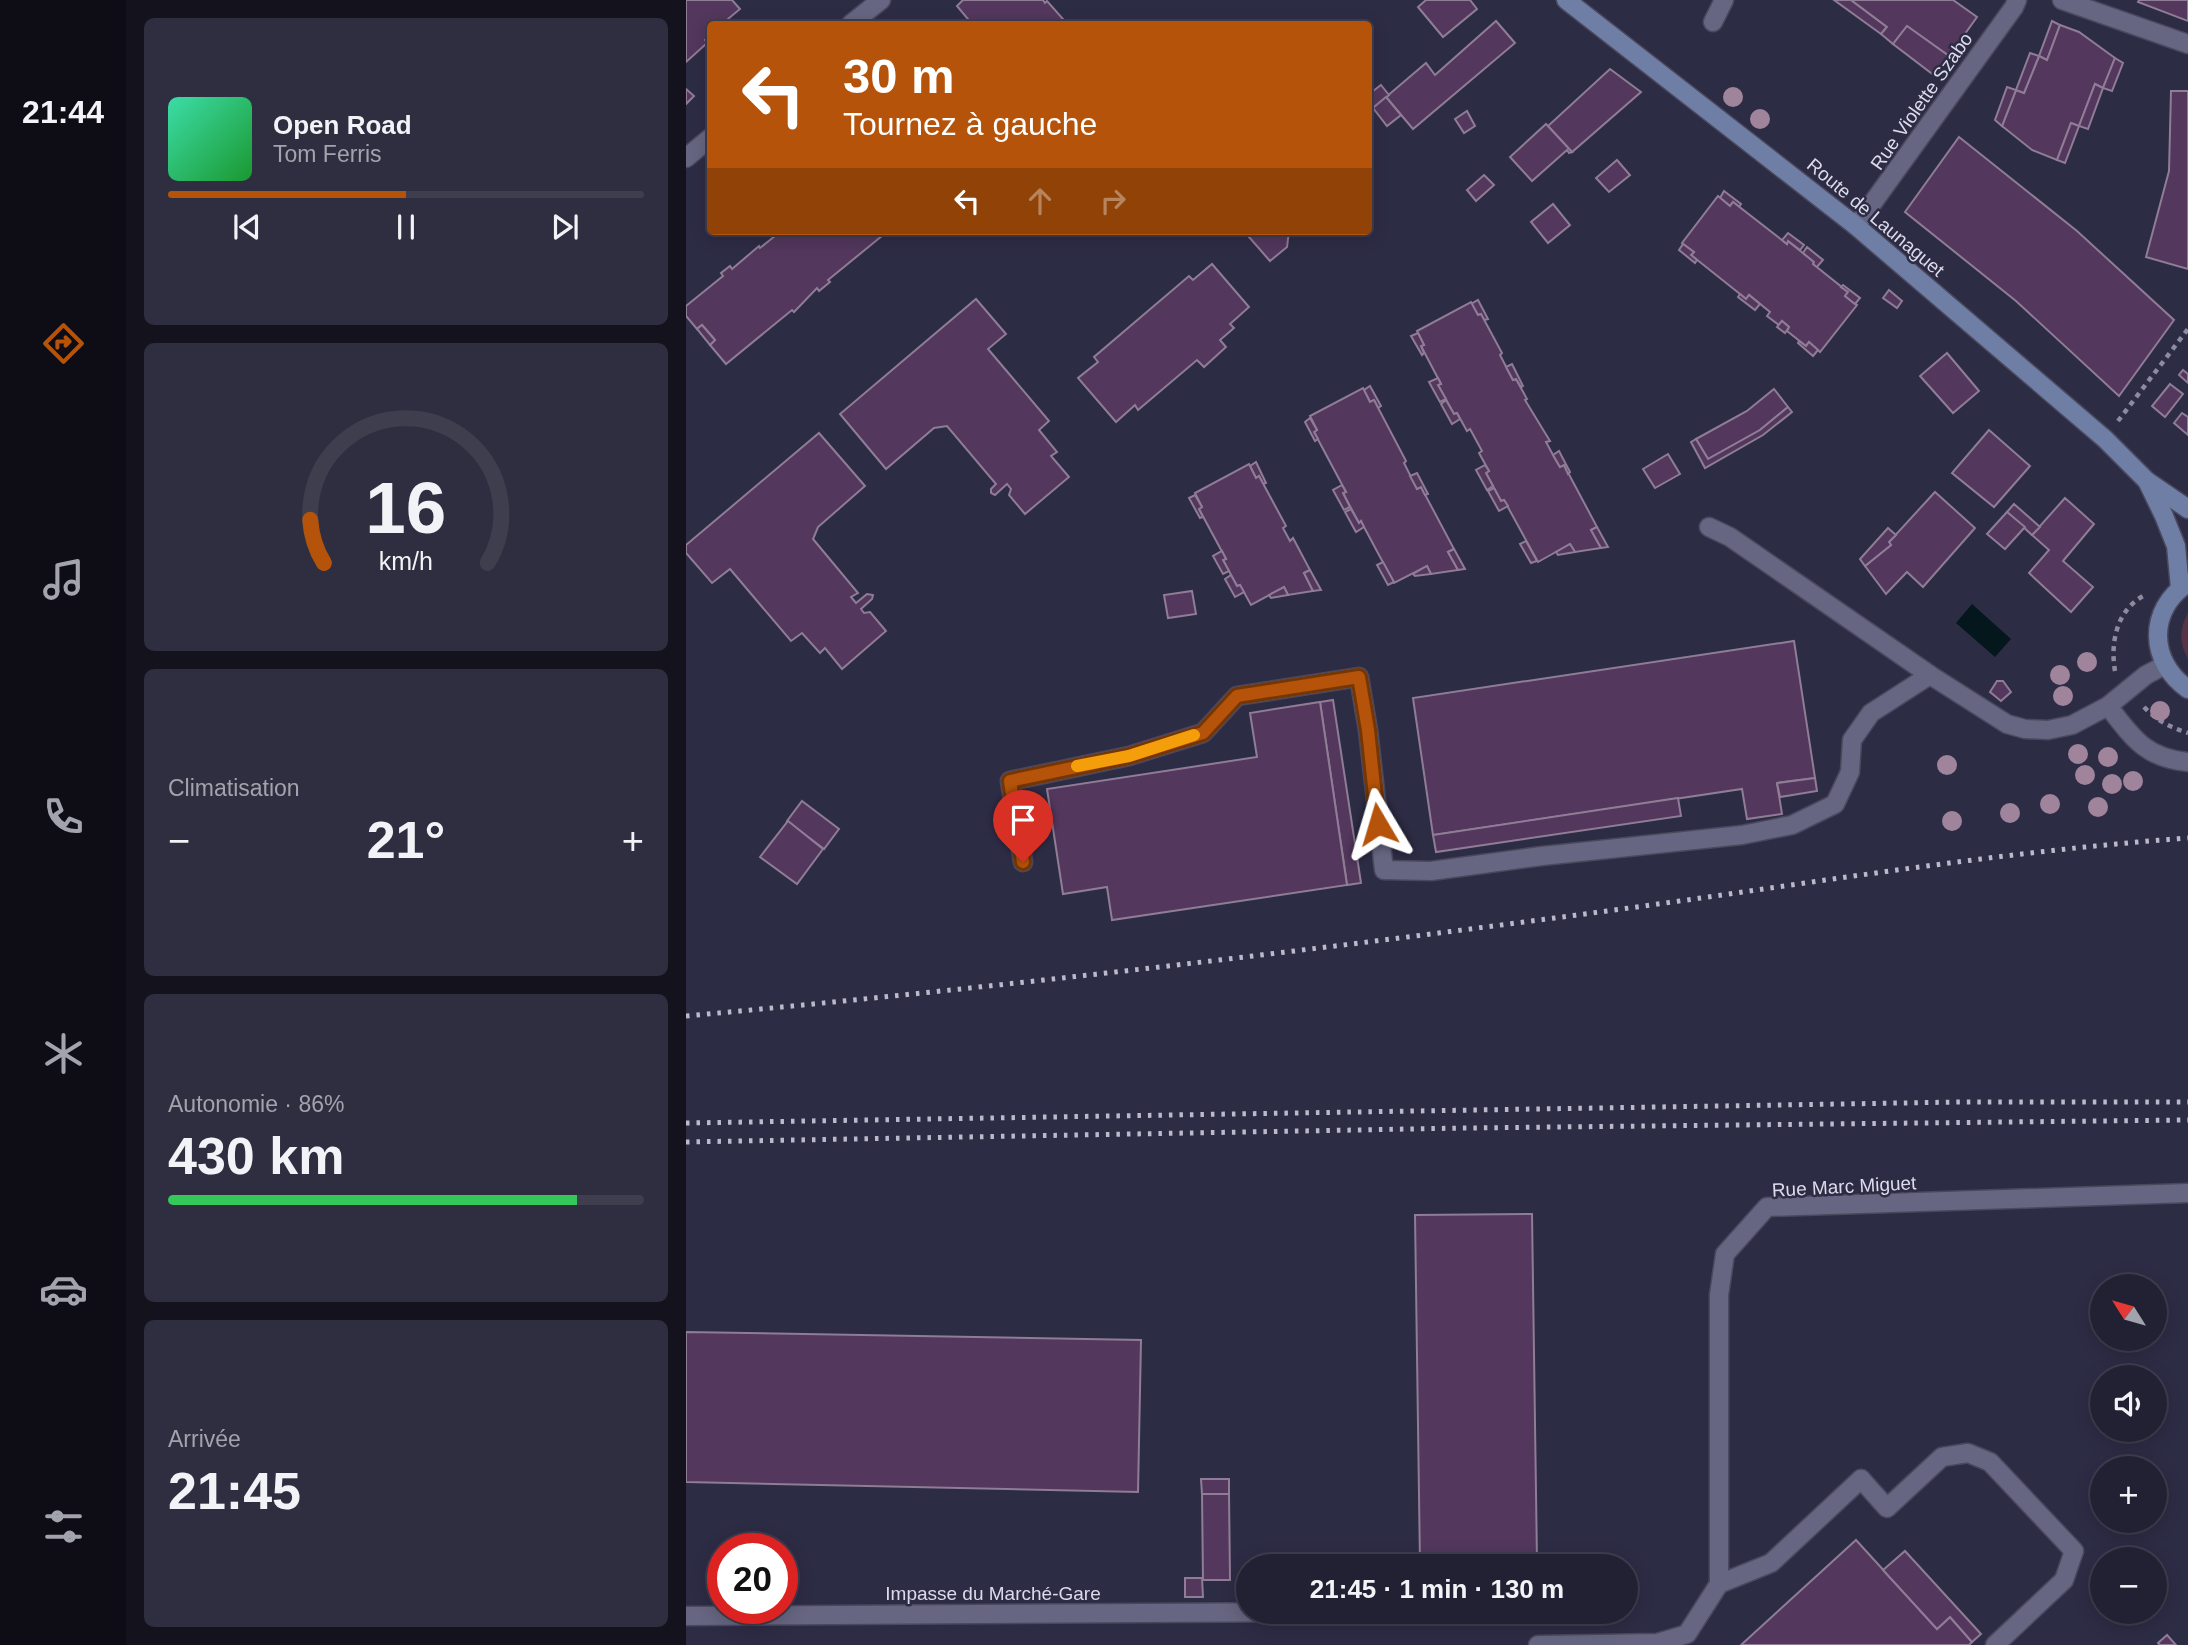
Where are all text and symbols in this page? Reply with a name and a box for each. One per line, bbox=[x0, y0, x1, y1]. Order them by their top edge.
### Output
street label: Rue Violette Szabo bbox=[1866, 29, 1977, 174]
icon: left bbox=[728, 49, 819, 140]
text: 30 m bbox=[843, 49, 955, 103]
text: 21:44 bbox=[22, 94, 104, 130]
text: Tournez à gauche bbox=[843, 106, 1097, 142]
text: Open Road bbox=[273, 110, 412, 140]
text: Tom Ferris bbox=[273, 141, 382, 167]
street label: Route de Launaguet bbox=[1803, 154, 1949, 281]
icon: left bbox=[948, 182, 986, 220]
icon: ahead bbox=[1021, 182, 1059, 220]
icon: right bbox=[1094, 182, 1132, 220]
icon: previous bbox=[228, 208, 266, 246]
icon: pause bbox=[387, 208, 425, 246]
icon: next bbox=[546, 208, 584, 246]
icon: directions bbox=[39, 319, 88, 368]
text: 16 bbox=[366, 468, 446, 549]
text: km/h bbox=[379, 547, 433, 575]
icon: music bbox=[39, 555, 88, 604]
text: Climatisation bbox=[168, 775, 300, 801]
position arrow bbox=[1341, 787, 1415, 861]
pin bbox=[993, 790, 1053, 862]
icon: phone bbox=[39, 792, 88, 841]
icon: arrive bbox=[1004, 801, 1042, 839]
text: 21° bbox=[367, 811, 445, 869]
text: − bbox=[168, 820, 190, 862]
text: + bbox=[622, 820, 644, 862]
icon: climate bbox=[39, 1029, 88, 1078]
text: Autonomie · 86% bbox=[168, 1091, 344, 1117]
text: 430 km bbox=[168, 1127, 344, 1185]
street label: Rue Marc Miguet bbox=[1771, 1172, 1918, 1201]
icon: car bbox=[39, 1265, 88, 1314]
north arrow bbox=[2090, 1274, 2166, 1351]
map controls bbox=[2090, 1274, 2167, 1624]
button: sound bbox=[2090, 1365, 2167, 1442]
text: Arrivée bbox=[168, 1426, 241, 1452]
button: + bbox=[2090, 1456, 2167, 1533]
text: 21:45 bbox=[168, 1462, 301, 1520]
icon: filters bbox=[39, 1502, 88, 1551]
speed limit sign: 20 bbox=[707, 1533, 798, 1624]
button: − bbox=[2090, 1547, 2167, 1624]
text: 21:45 · 1 min · 130 m bbox=[1310, 1574, 1564, 1604]
street label: Impasse du Marché-Gare bbox=[885, 1583, 1101, 1604]

